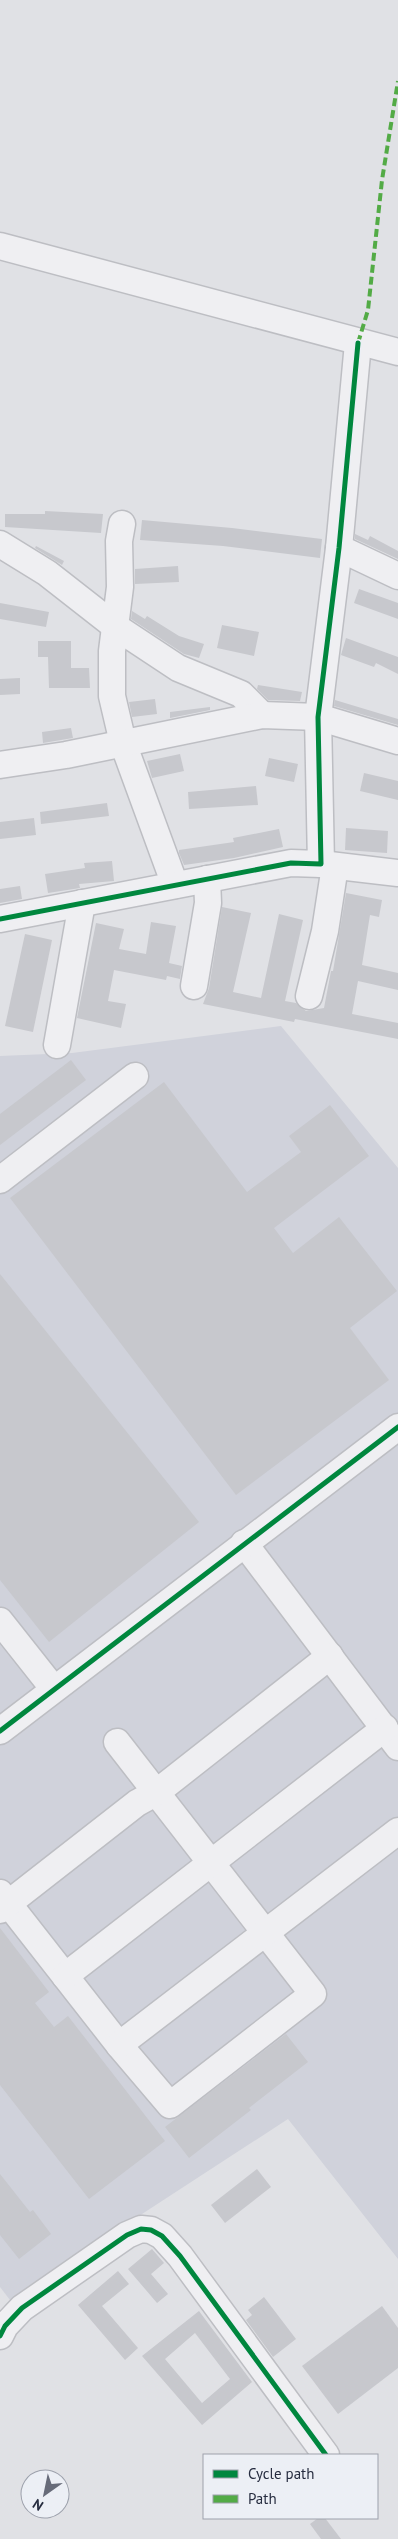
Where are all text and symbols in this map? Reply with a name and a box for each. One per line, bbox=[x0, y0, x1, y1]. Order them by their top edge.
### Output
legend bbox=[203, 2454, 378, 2519]
text: Cycle path bbox=[248, 2464, 314, 2483]
north arrow bbox=[20, 2469, 70, 2519]
text: Path bbox=[248, 2489, 277, 2508]
text: N bbox=[29, 2495, 47, 2515]

